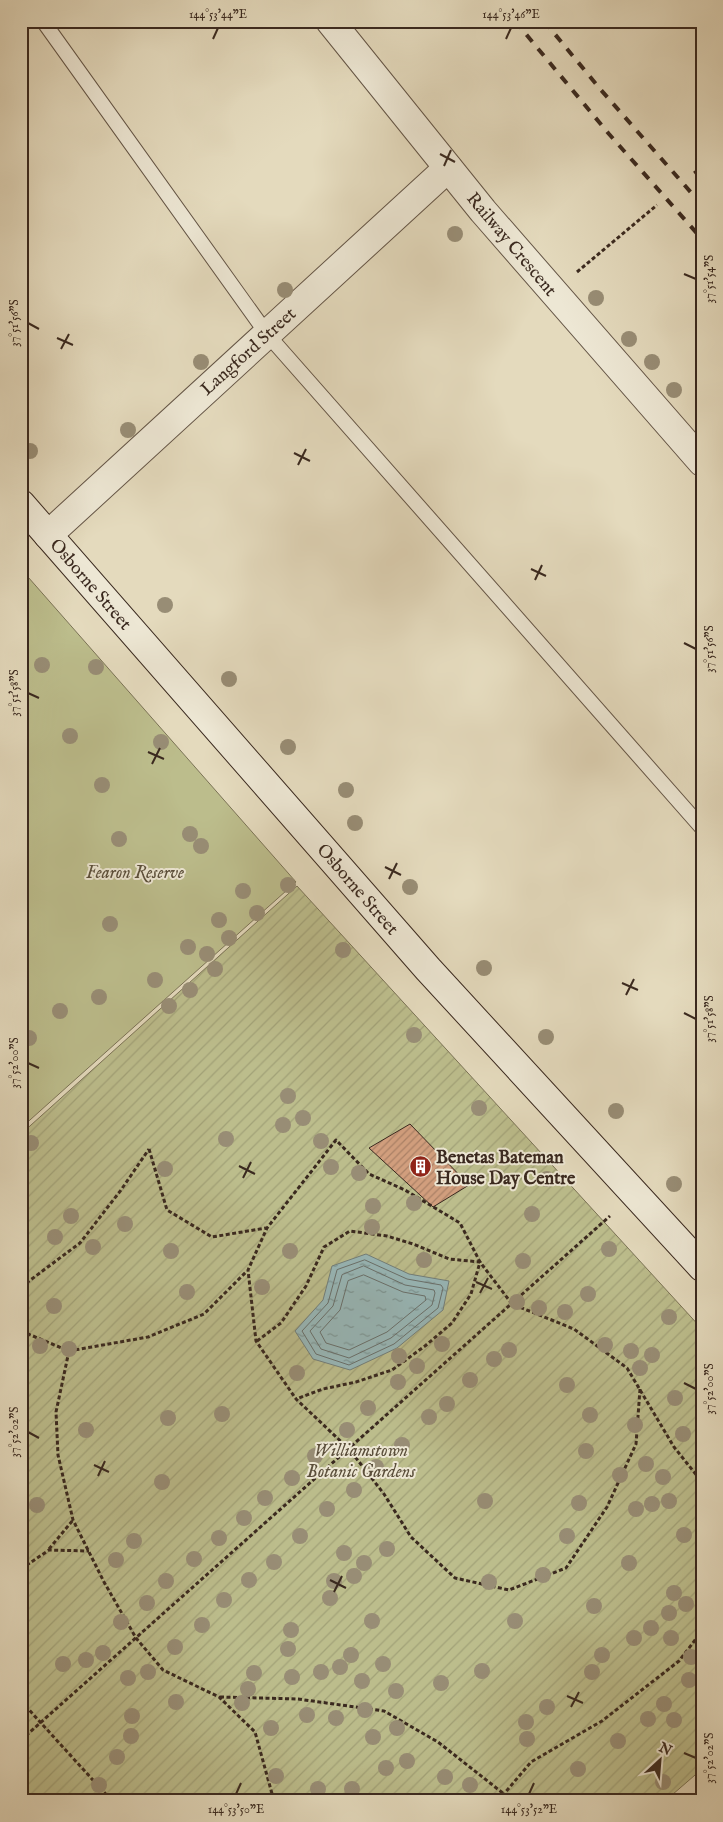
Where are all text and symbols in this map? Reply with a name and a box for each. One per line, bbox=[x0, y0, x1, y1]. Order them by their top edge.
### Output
text: 144°53'44"E bbox=[189, 7, 247, 22]
text: 144°53'46"E bbox=[482, 7, 540, 22]
street label: Railway Crescent bbox=[461, 188, 561, 302]
text: 37°51'54"S bbox=[702, 255, 717, 303]
text: 37°51'56"S bbox=[7, 299, 22, 347]
street label: Langford Street bbox=[196, 303, 302, 401]
street label: Osborne Street bbox=[44, 535, 136, 635]
text: 37°51'56"S bbox=[702, 625, 717, 673]
text: 37°51'58"S bbox=[7, 669, 22, 717]
street label: Osborne Street bbox=[311, 840, 403, 940]
park label: Fearon Reserve bbox=[86, 862, 184, 885]
text: 37°51'58"S bbox=[702, 995, 717, 1043]
text: 37°52'00"S bbox=[7, 1037, 22, 1089]
place label: Benetas Bateman House Day Centre bbox=[436, 1147, 576, 1191]
building icon: Benetas Bateman House Day Centre bbox=[408, 1155, 432, 1179]
text: 37°52'00"S bbox=[702, 1363, 717, 1415]
text: 37°52'02"S bbox=[7, 1407, 22, 1457]
park label: Williamstown Botanic Gardens bbox=[307, 1440, 416, 1484]
text: 37°52'02"S bbox=[702, 1733, 717, 1783]
north arrow bbox=[636, 1734, 686, 1784]
text: N bbox=[655, 1738, 675, 1760]
text: 144°53'50"E bbox=[208, 1802, 264, 1817]
text: 144°53'52"E bbox=[501, 1802, 557, 1817]

